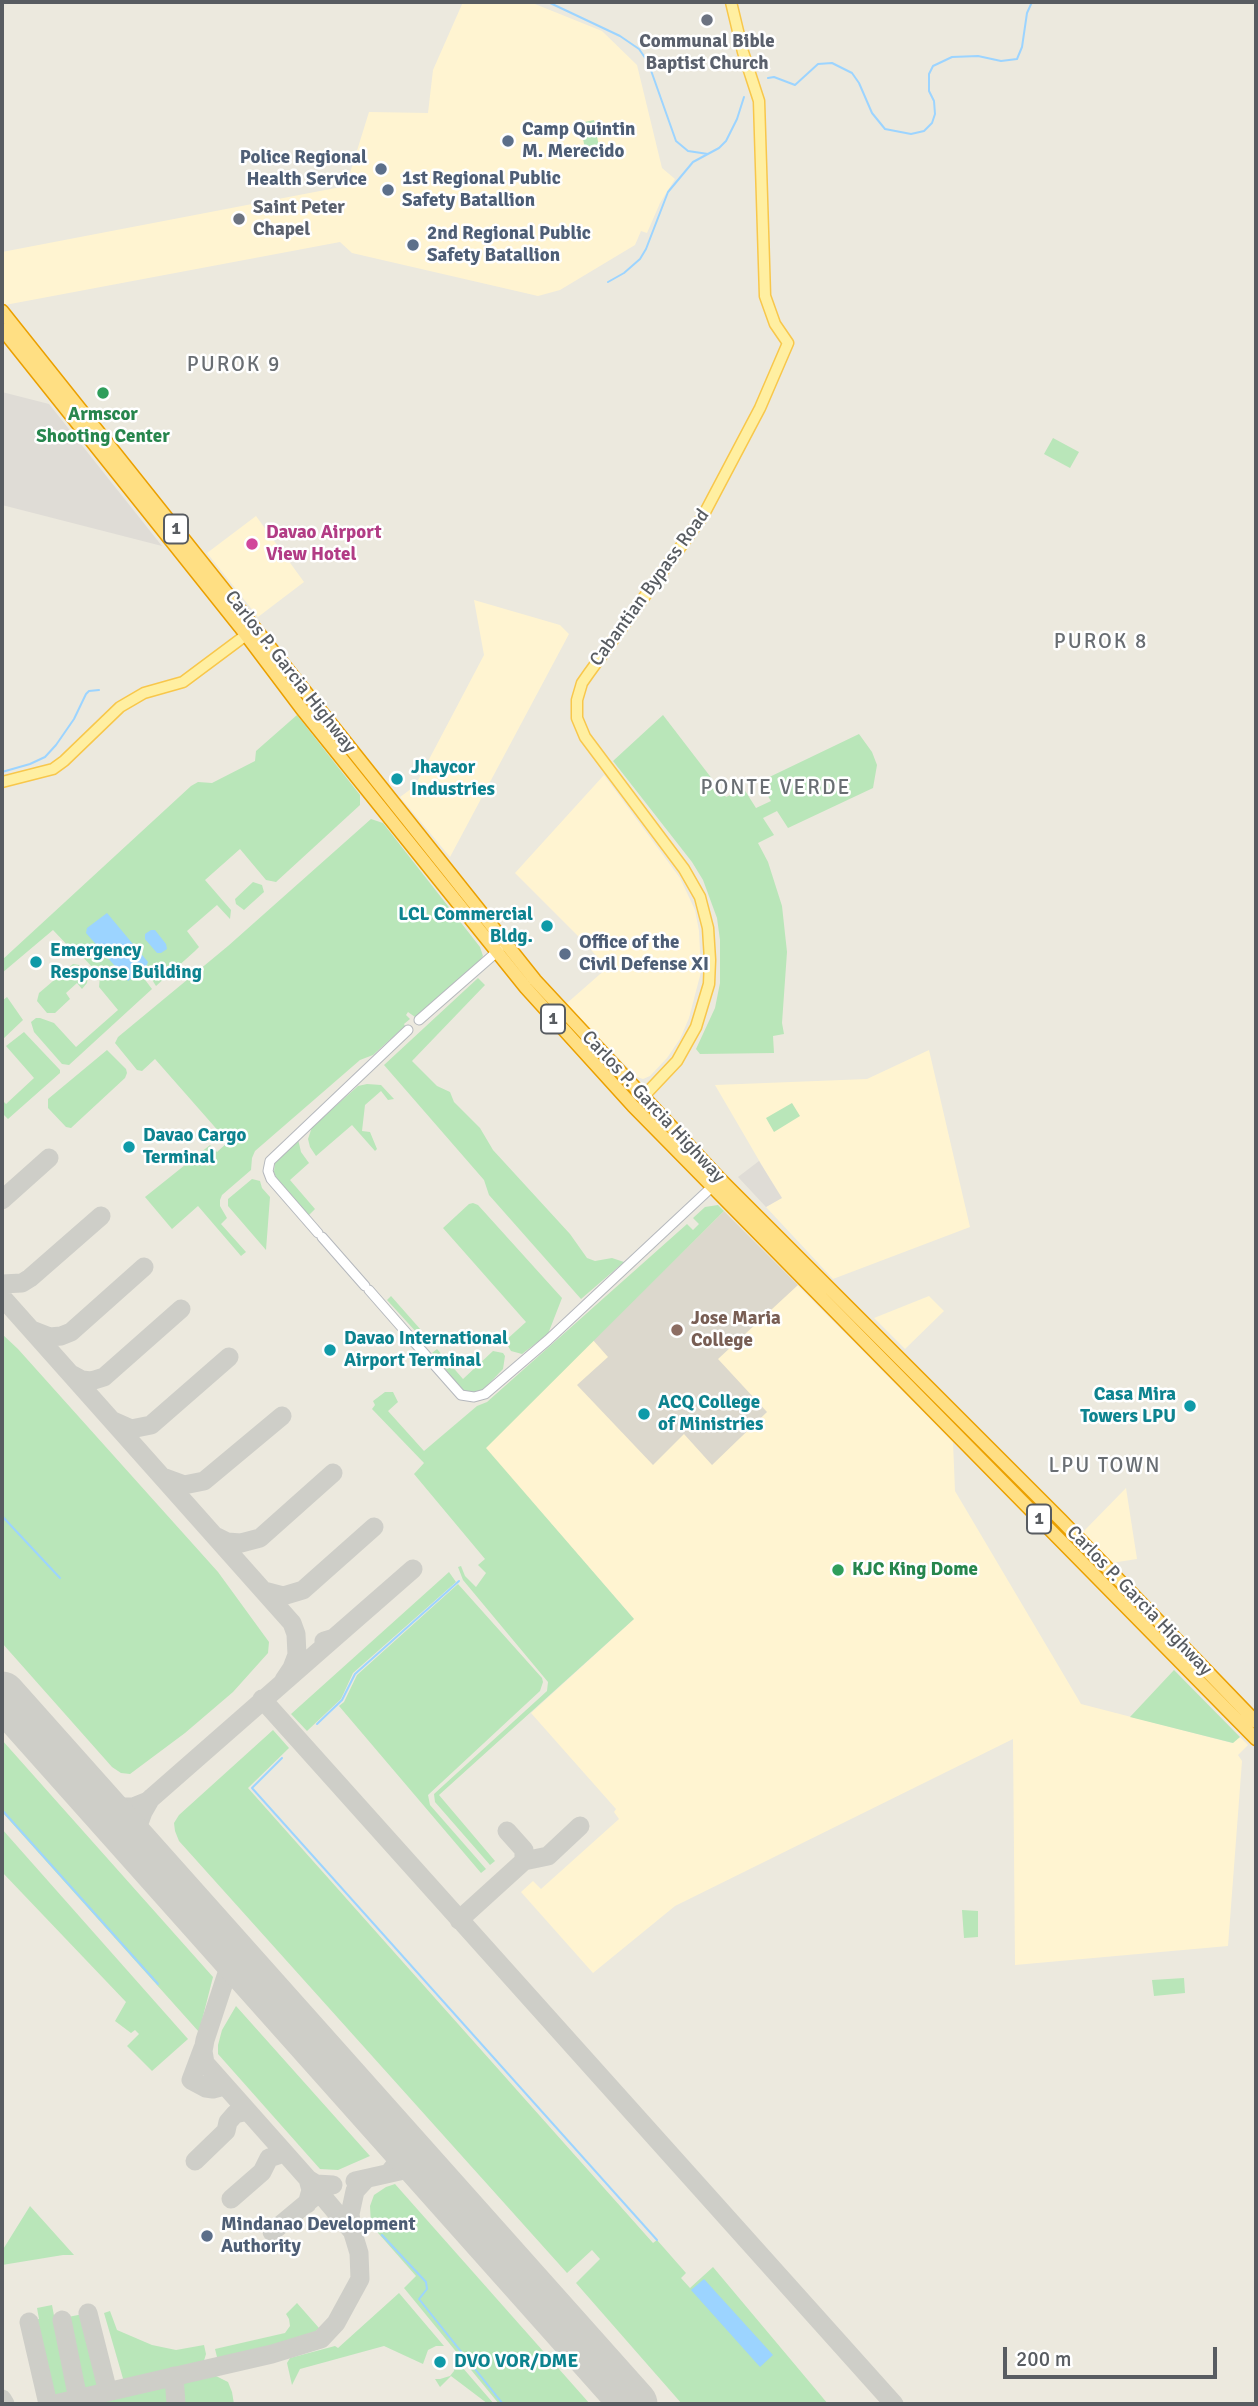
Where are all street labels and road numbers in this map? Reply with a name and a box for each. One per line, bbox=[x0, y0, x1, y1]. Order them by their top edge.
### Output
street label: Cabantian Bypass Road bbox=[585, 505, 715, 671]
road number: 1 bbox=[164, 514, 188, 544]
street label: Carlos P. Garcia Highway bbox=[220, 586, 360, 758]
road number: 1 bbox=[541, 1004, 565, 1034]
street label: Carlos P. Garcia Highway bbox=[577, 1026, 729, 1188]
road number: 1 bbox=[1027, 1504, 1051, 1534]
street label: Carlos P. Garcia Highway bbox=[1061, 1521, 1217, 1681]

